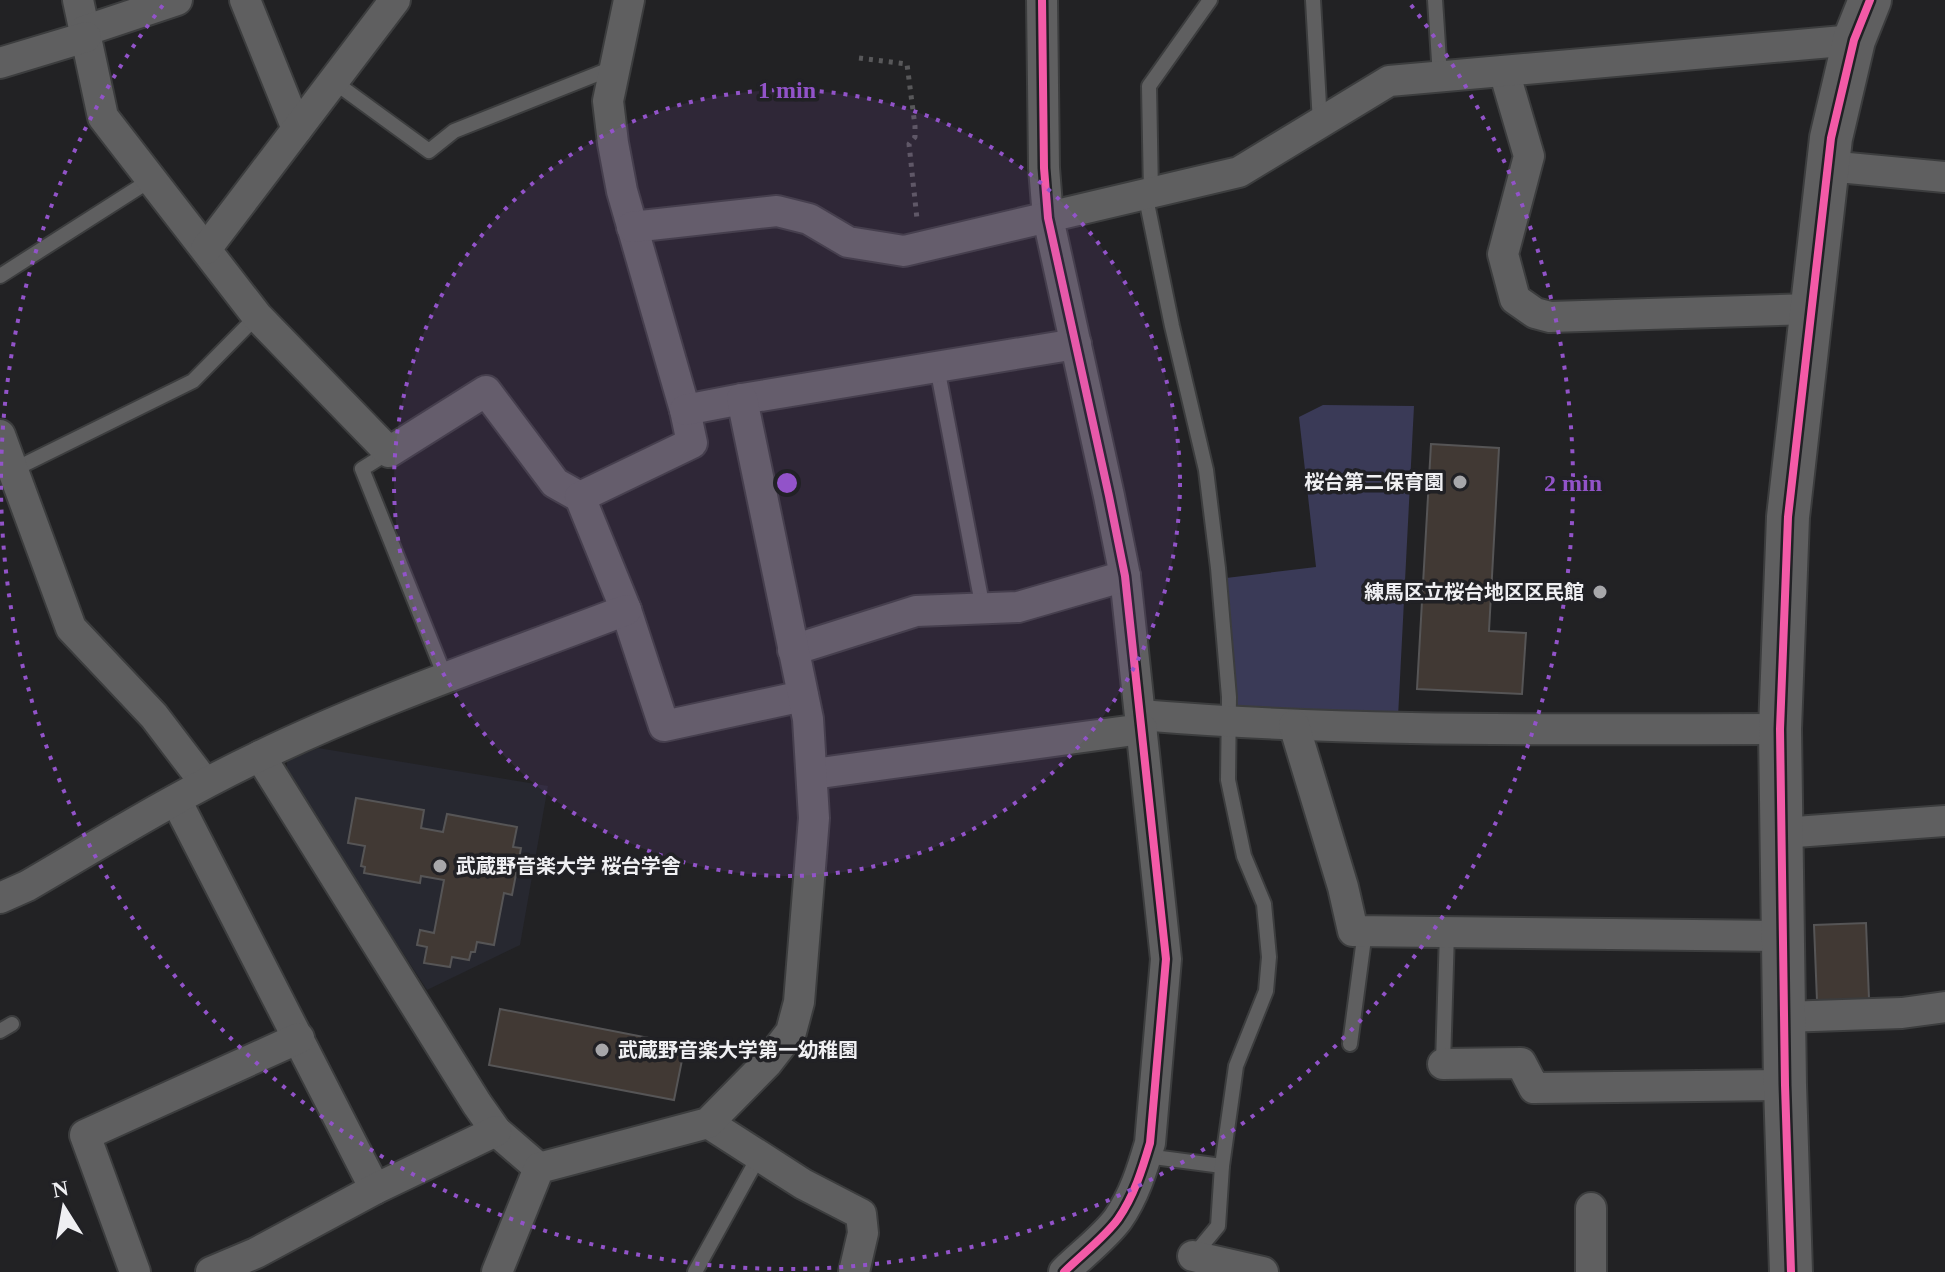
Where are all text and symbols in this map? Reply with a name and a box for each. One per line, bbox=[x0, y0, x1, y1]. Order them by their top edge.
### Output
text: 1 min bbox=[758, 77, 816, 103]
centre of rings bbox=[773, 469, 801, 497]
text: 2 min bbox=[1544, 470, 1602, 496]
place label: 桜台第二保育園 bbox=[1304, 471, 1444, 493]
marker: 桜台第二保育園 bbox=[1451, 473, 1469, 491]
place label: 練馬区立桜台地区区民館 bbox=[1364, 581, 1584, 603]
marker: 練馬区立桜台地区区民館 bbox=[1591, 583, 1609, 601]
place label: 武蔵野音楽大学 桜台学舎 bbox=[456, 855, 681, 877]
marker: 武蔵野音楽大学 桜台学舎 bbox=[431, 857, 449, 875]
place label: 武蔵野音楽大学第一幼稚園 bbox=[618, 1039, 858, 1061]
marker: 武蔵野音楽大学第一幼稚園 bbox=[593, 1041, 611, 1059]
north arrow bbox=[24, 1168, 104, 1248]
text: N bbox=[50, 1175, 71, 1203]

